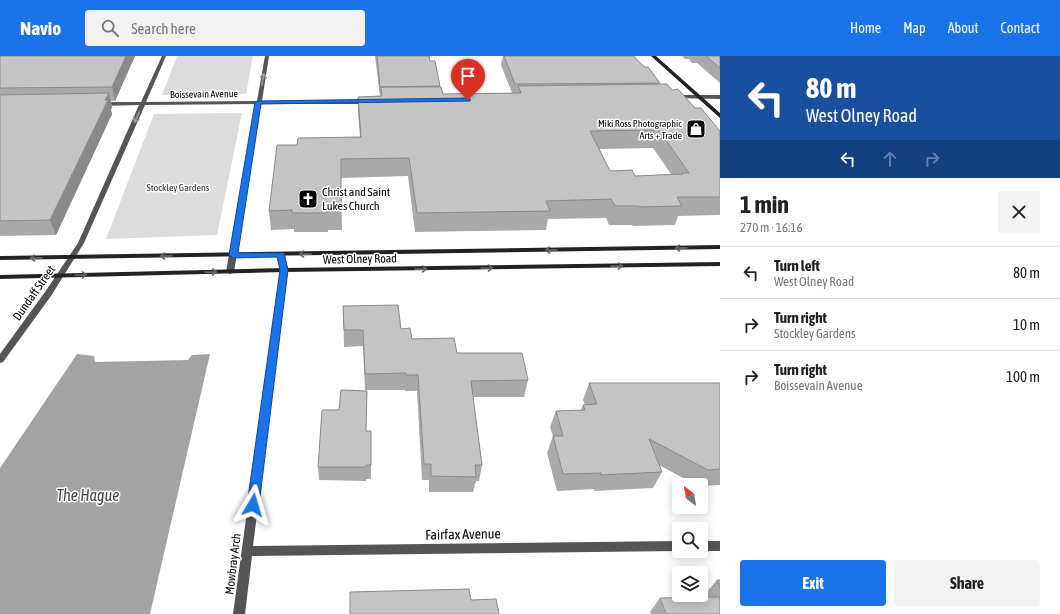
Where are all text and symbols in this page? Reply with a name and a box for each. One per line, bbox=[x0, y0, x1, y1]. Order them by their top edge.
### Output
search box bbox=[85, 10, 365, 46]
text: Navio bbox=[20, 17, 61, 39]
icon: search bbox=[99, 17, 121, 39]
text: Search here bbox=[131, 20, 196, 37]
text: Home bbox=[850, 20, 881, 36]
text: Map bbox=[903, 20, 926, 36]
text: About bbox=[948, 20, 979, 36]
text: Contact bbox=[1001, 20, 1040, 36]
pin bbox=[451, 59, 485, 100]
icon: arrive bbox=[457, 65, 479, 87]
one-way arrow bbox=[259, 72, 267, 85]
icon: left bbox=[740, 72, 792, 124]
text: 80 m bbox=[806, 72, 856, 104]
street label: Boissevain Avenue bbox=[170, 88, 239, 100]
text: West Olney Road bbox=[806, 105, 917, 126]
one-way arrow bbox=[132, 111, 140, 123]
place label: Miki Ross Photographic Arts + Trade bbox=[598, 118, 682, 141]
shop icon: Miki Ross Photographic Arts + Trade bbox=[685, 118, 707, 140]
icon: left bbox=[837, 148, 859, 170]
icon: ahead bbox=[879, 148, 901, 170]
icon: right bbox=[921, 148, 943, 170]
park label: Stockley Gardens bbox=[147, 182, 210, 193]
place label: Christ and Saint Lukes Church bbox=[322, 185, 391, 213]
church icon: Christ and Saint Lukes Church bbox=[297, 188, 319, 210]
text: 1 min bbox=[740, 191, 789, 218]
button: close bbox=[998, 191, 1040, 233]
text: 270 m · 16:16 bbox=[740, 220, 803, 235]
one-way arrow bbox=[675, 244, 688, 252]
one-way arrow bbox=[545, 246, 558, 254]
one-way arrow bbox=[299, 250, 312, 258]
street label: West Olney Road bbox=[323, 251, 397, 267]
one-way arrow bbox=[160, 252, 173, 260]
one-way arrow bbox=[30, 254, 43, 262]
text: Turn left bbox=[774, 257, 820, 274]
street label: Dundaff Street bbox=[10, 262, 58, 323]
one-way arrow bbox=[610, 262, 623, 270]
icon: left bbox=[740, 262, 762, 284]
one-way arrow bbox=[480, 264, 493, 272]
text: 80 m bbox=[1013, 264, 1040, 281]
one-way arrow bbox=[414, 265, 427, 273]
one-way arrow bbox=[204, 268, 217, 276]
one-way arrow bbox=[74, 271, 87, 279]
text: West Olney Road bbox=[774, 274, 854, 289]
text: Turn right bbox=[774, 309, 827, 326]
icon: right bbox=[740, 314, 762, 336]
text: 10 m bbox=[1013, 316, 1040, 333]
text: Stockley Gardens bbox=[774, 326, 856, 341]
text: Turn right bbox=[774, 361, 827, 378]
icon: right bbox=[740, 366, 762, 388]
text: 100 m bbox=[1006, 368, 1040, 385]
text: Boissevain Avenue bbox=[774, 378, 863, 393]
north arrow bbox=[672, 478, 708, 514]
map controls bbox=[672, 478, 708, 602]
position arrow bbox=[232, 484, 274, 526]
water label: The Hague bbox=[56, 486, 120, 505]
button: search bbox=[672, 522, 708, 558]
street label: Fairfax Avenue bbox=[425, 525, 501, 543]
street label: Mowbray Arch bbox=[222, 533, 244, 595]
button: Exit bbox=[740, 560, 886, 606]
button: Share bbox=[894, 560, 1040, 606]
button: layers bbox=[672, 566, 708, 602]

